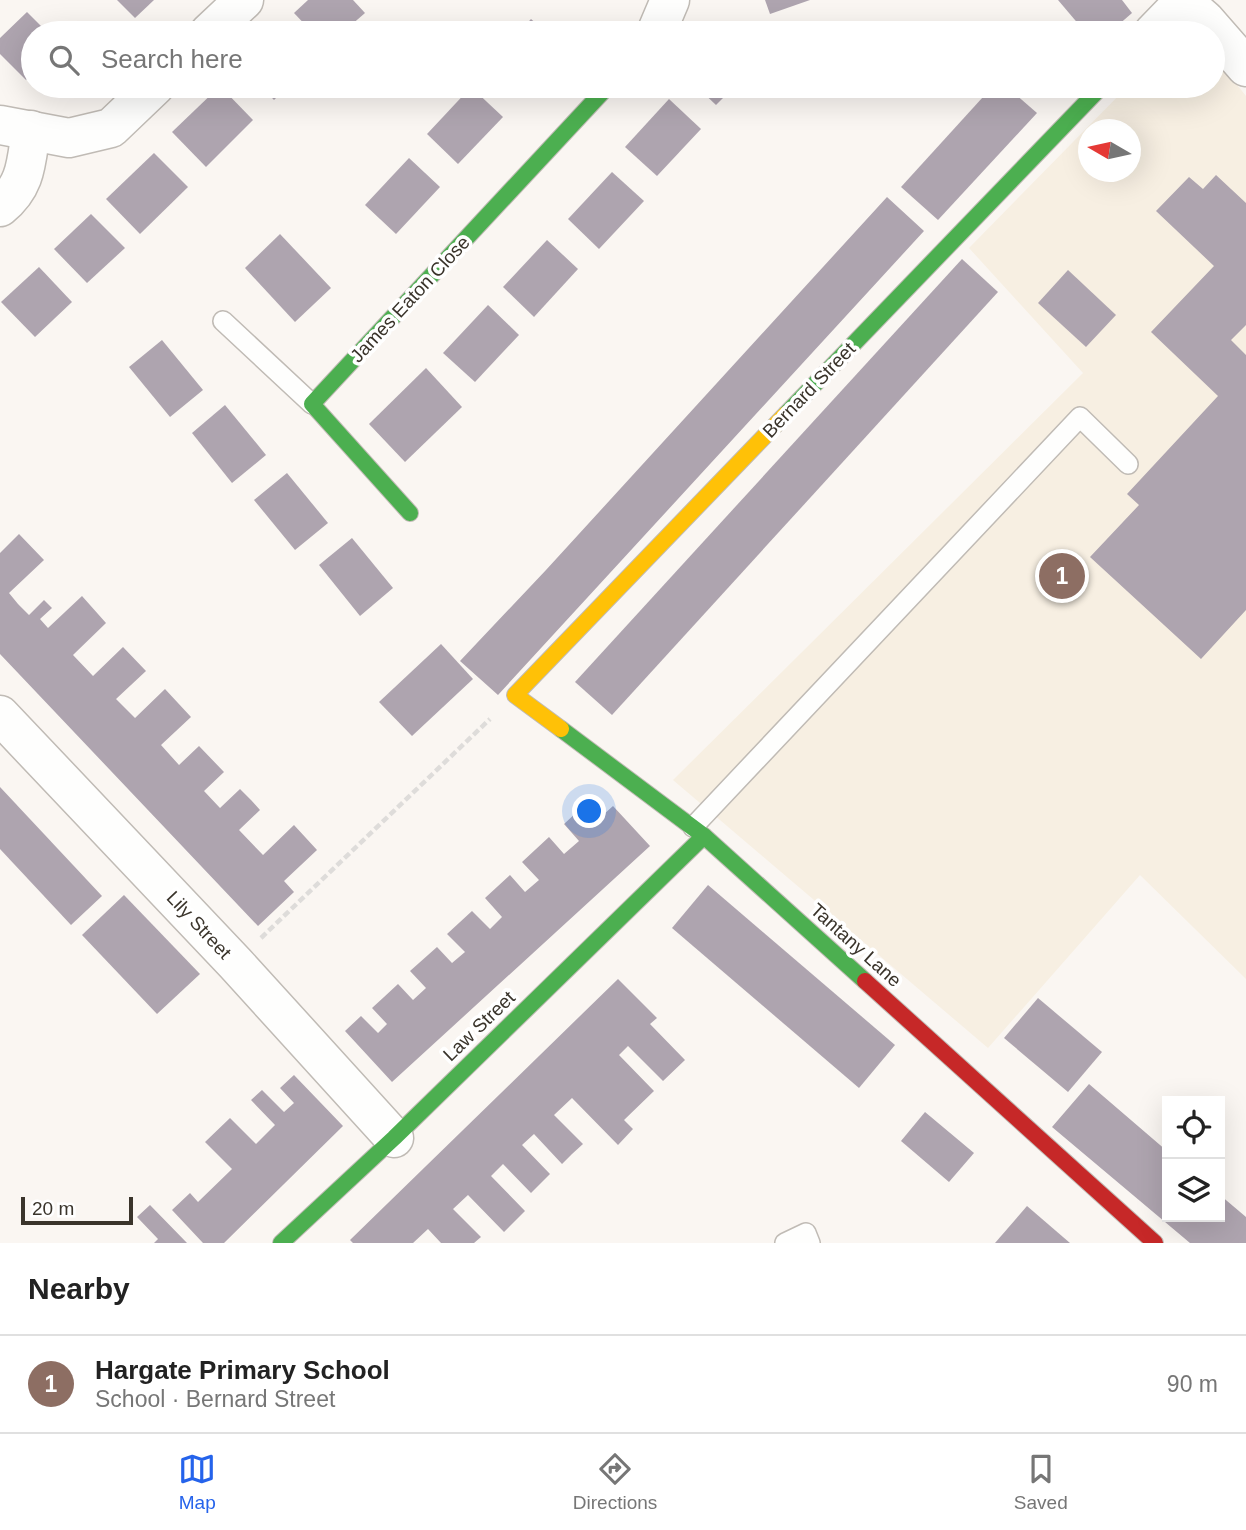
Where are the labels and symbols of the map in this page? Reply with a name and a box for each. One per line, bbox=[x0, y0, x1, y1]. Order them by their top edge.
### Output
north arrow bbox=[1078, 119, 1141, 182]
street label: James Eaton Close bbox=[346, 232, 474, 366]
street label: Bernard Street bbox=[759, 338, 860, 442]
pin: 1 bbox=[1039, 550, 1085, 602]
your location bbox=[572, 794, 606, 828]
street label: Lily Street bbox=[163, 887, 236, 964]
street label: Tantany Lane bbox=[807, 899, 905, 991]
street label: Law Street bbox=[439, 986, 519, 1065]
scale bar bbox=[21, 1194, 133, 1226]

